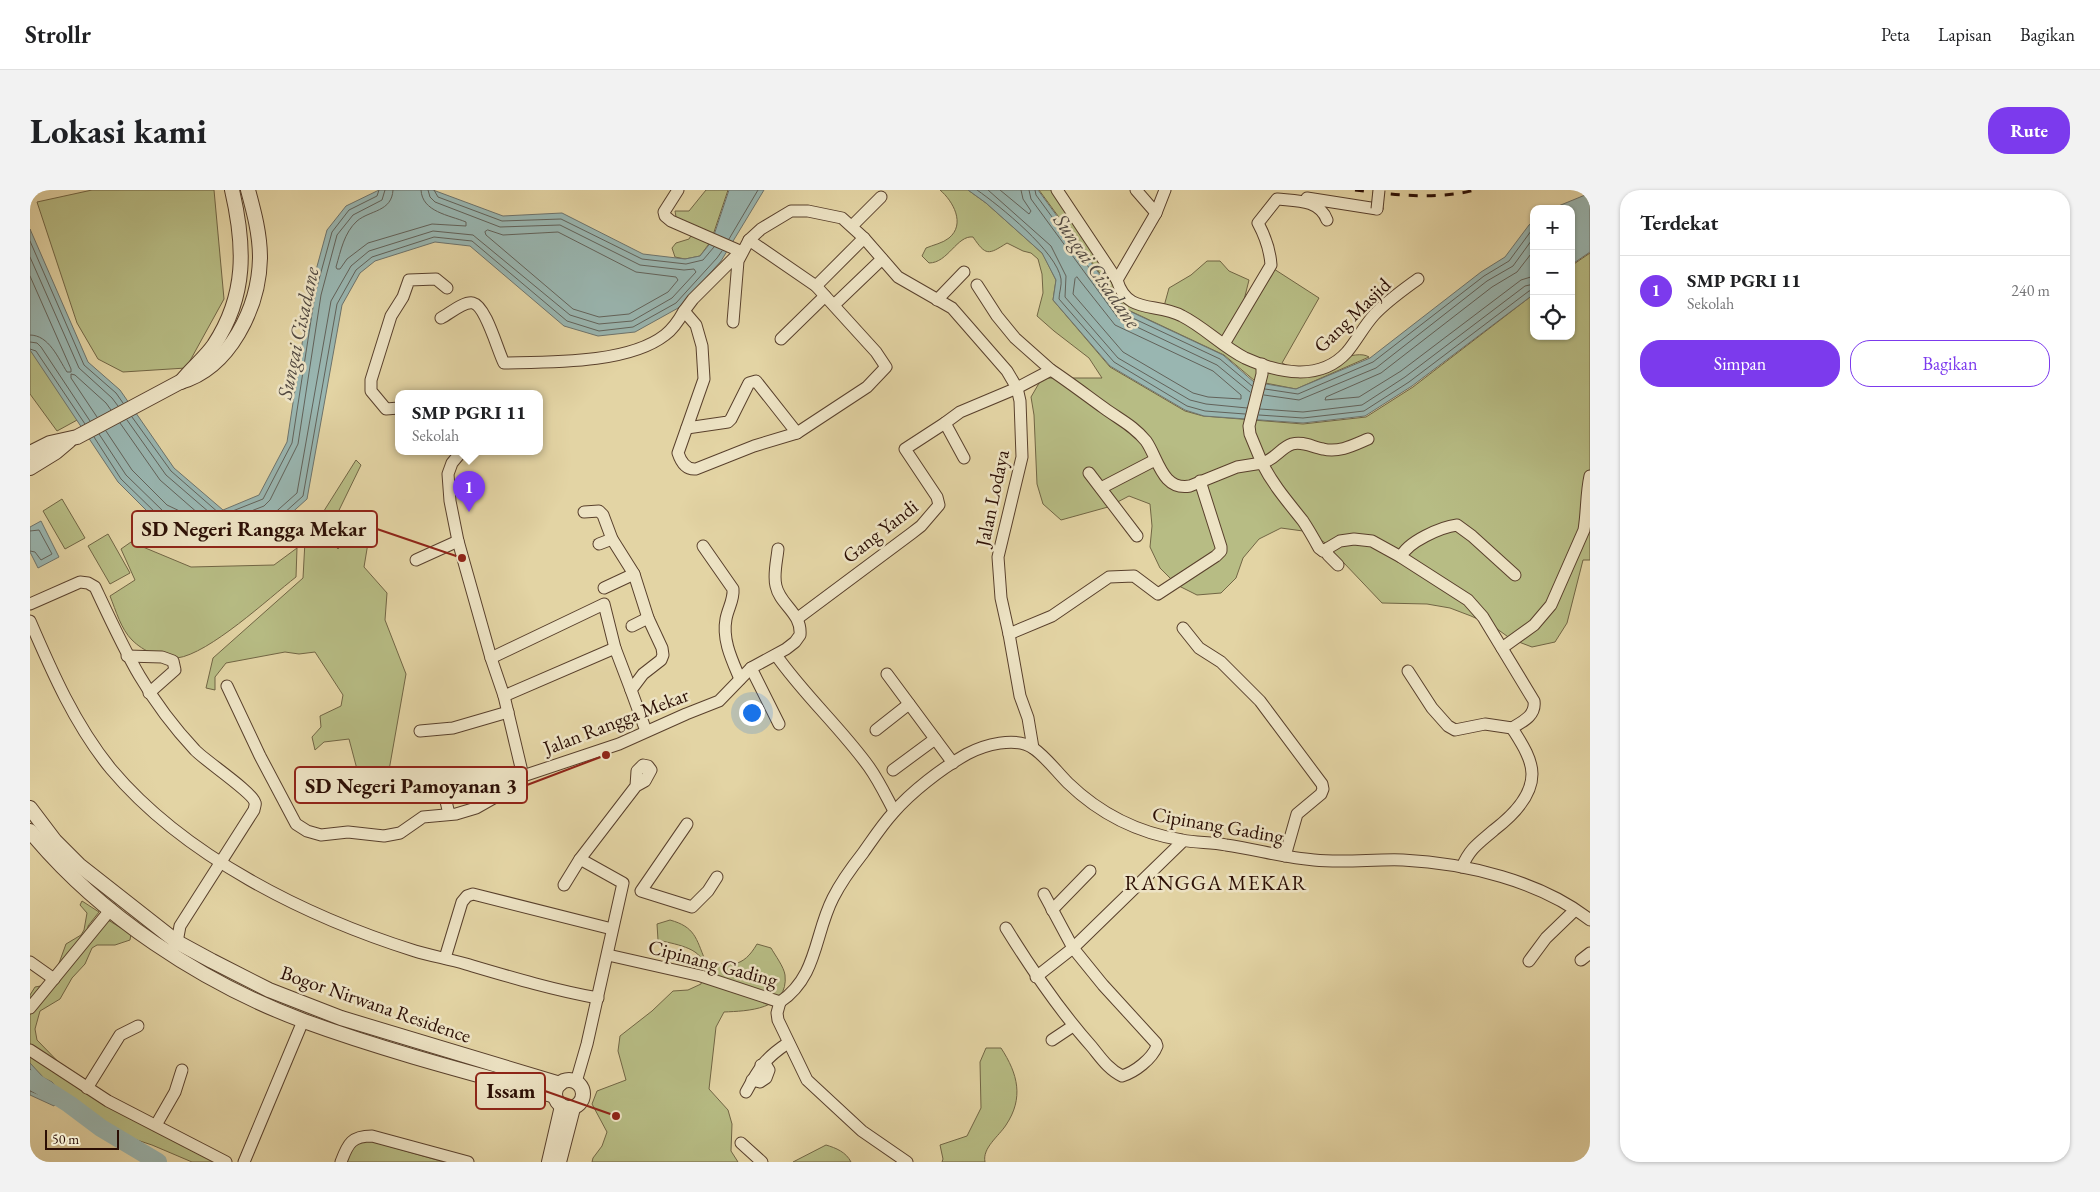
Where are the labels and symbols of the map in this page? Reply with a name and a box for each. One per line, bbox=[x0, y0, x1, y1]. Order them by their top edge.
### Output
water label: Sungai Cisadane bbox=[1047, 207, 1147, 334]
water label: Sungai Cisadane bbox=[270, 264, 325, 402]
street label: Gang Masjid bbox=[1308, 271, 1397, 358]
street label: Jalan Lodaya bbox=[969, 447, 1015, 551]
pin: 1 bbox=[453, 471, 485, 512]
street label: Gang Yandi bbox=[837, 493, 923, 569]
callout: SD Negeri Rangga Mekar bbox=[132, 511, 377, 547]
text: SD Negeri Rangga Mekar bbox=[142, 515, 367, 542]
street label: Jalan Rangga Mekar bbox=[538, 681, 693, 761]
your location bbox=[739, 700, 765, 726]
callout: SD Negeri Pamoyanan 3 bbox=[295, 767, 527, 803]
text: SD Negeri Pamoyanan 3 bbox=[305, 772, 517, 799]
street label: Cipinang Gading bbox=[1150, 801, 1286, 849]
district label: RANGGA MEKAR bbox=[1125, 869, 1307, 896]
street label: Cipinang Gading bbox=[645, 933, 781, 993]
street label: Bogor Nirwana Residence bbox=[277, 959, 475, 1049]
callout: Issam bbox=[476, 1073, 545, 1109]
text: Issam bbox=[487, 1077, 536, 1104]
scale bar bbox=[45, 1127, 119, 1150]

